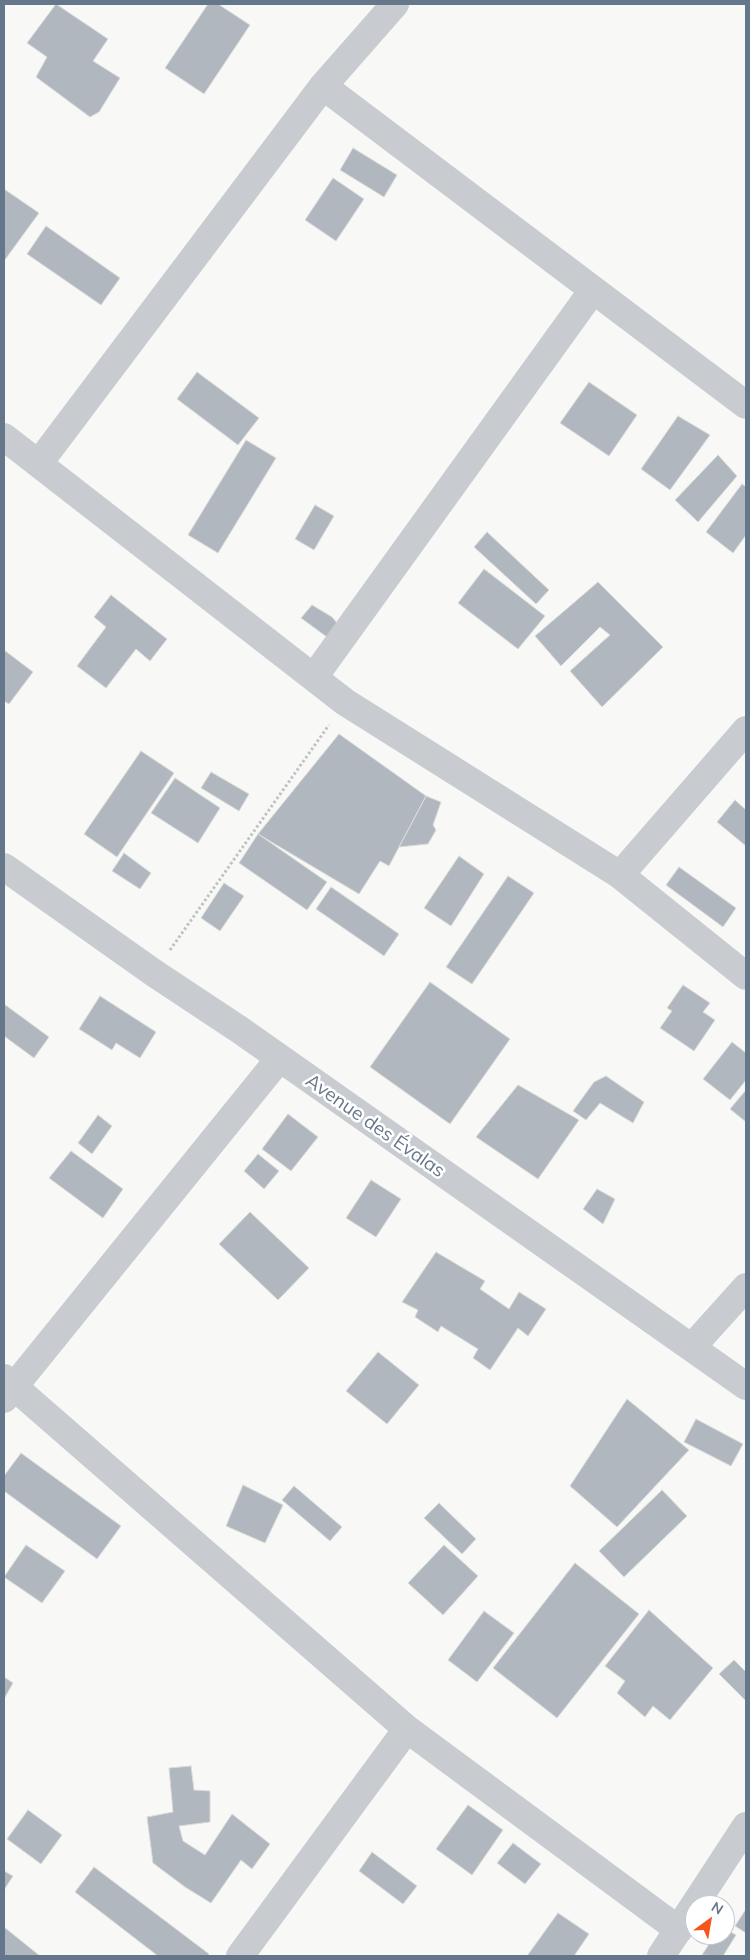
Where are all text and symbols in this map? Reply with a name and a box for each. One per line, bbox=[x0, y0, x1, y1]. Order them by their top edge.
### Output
street label: Avenue des Évalas bbox=[301, 1069, 449, 1183]
north arrow bbox=[685, 1895, 735, 1945]
text: N bbox=[708, 1898, 727, 1919]

